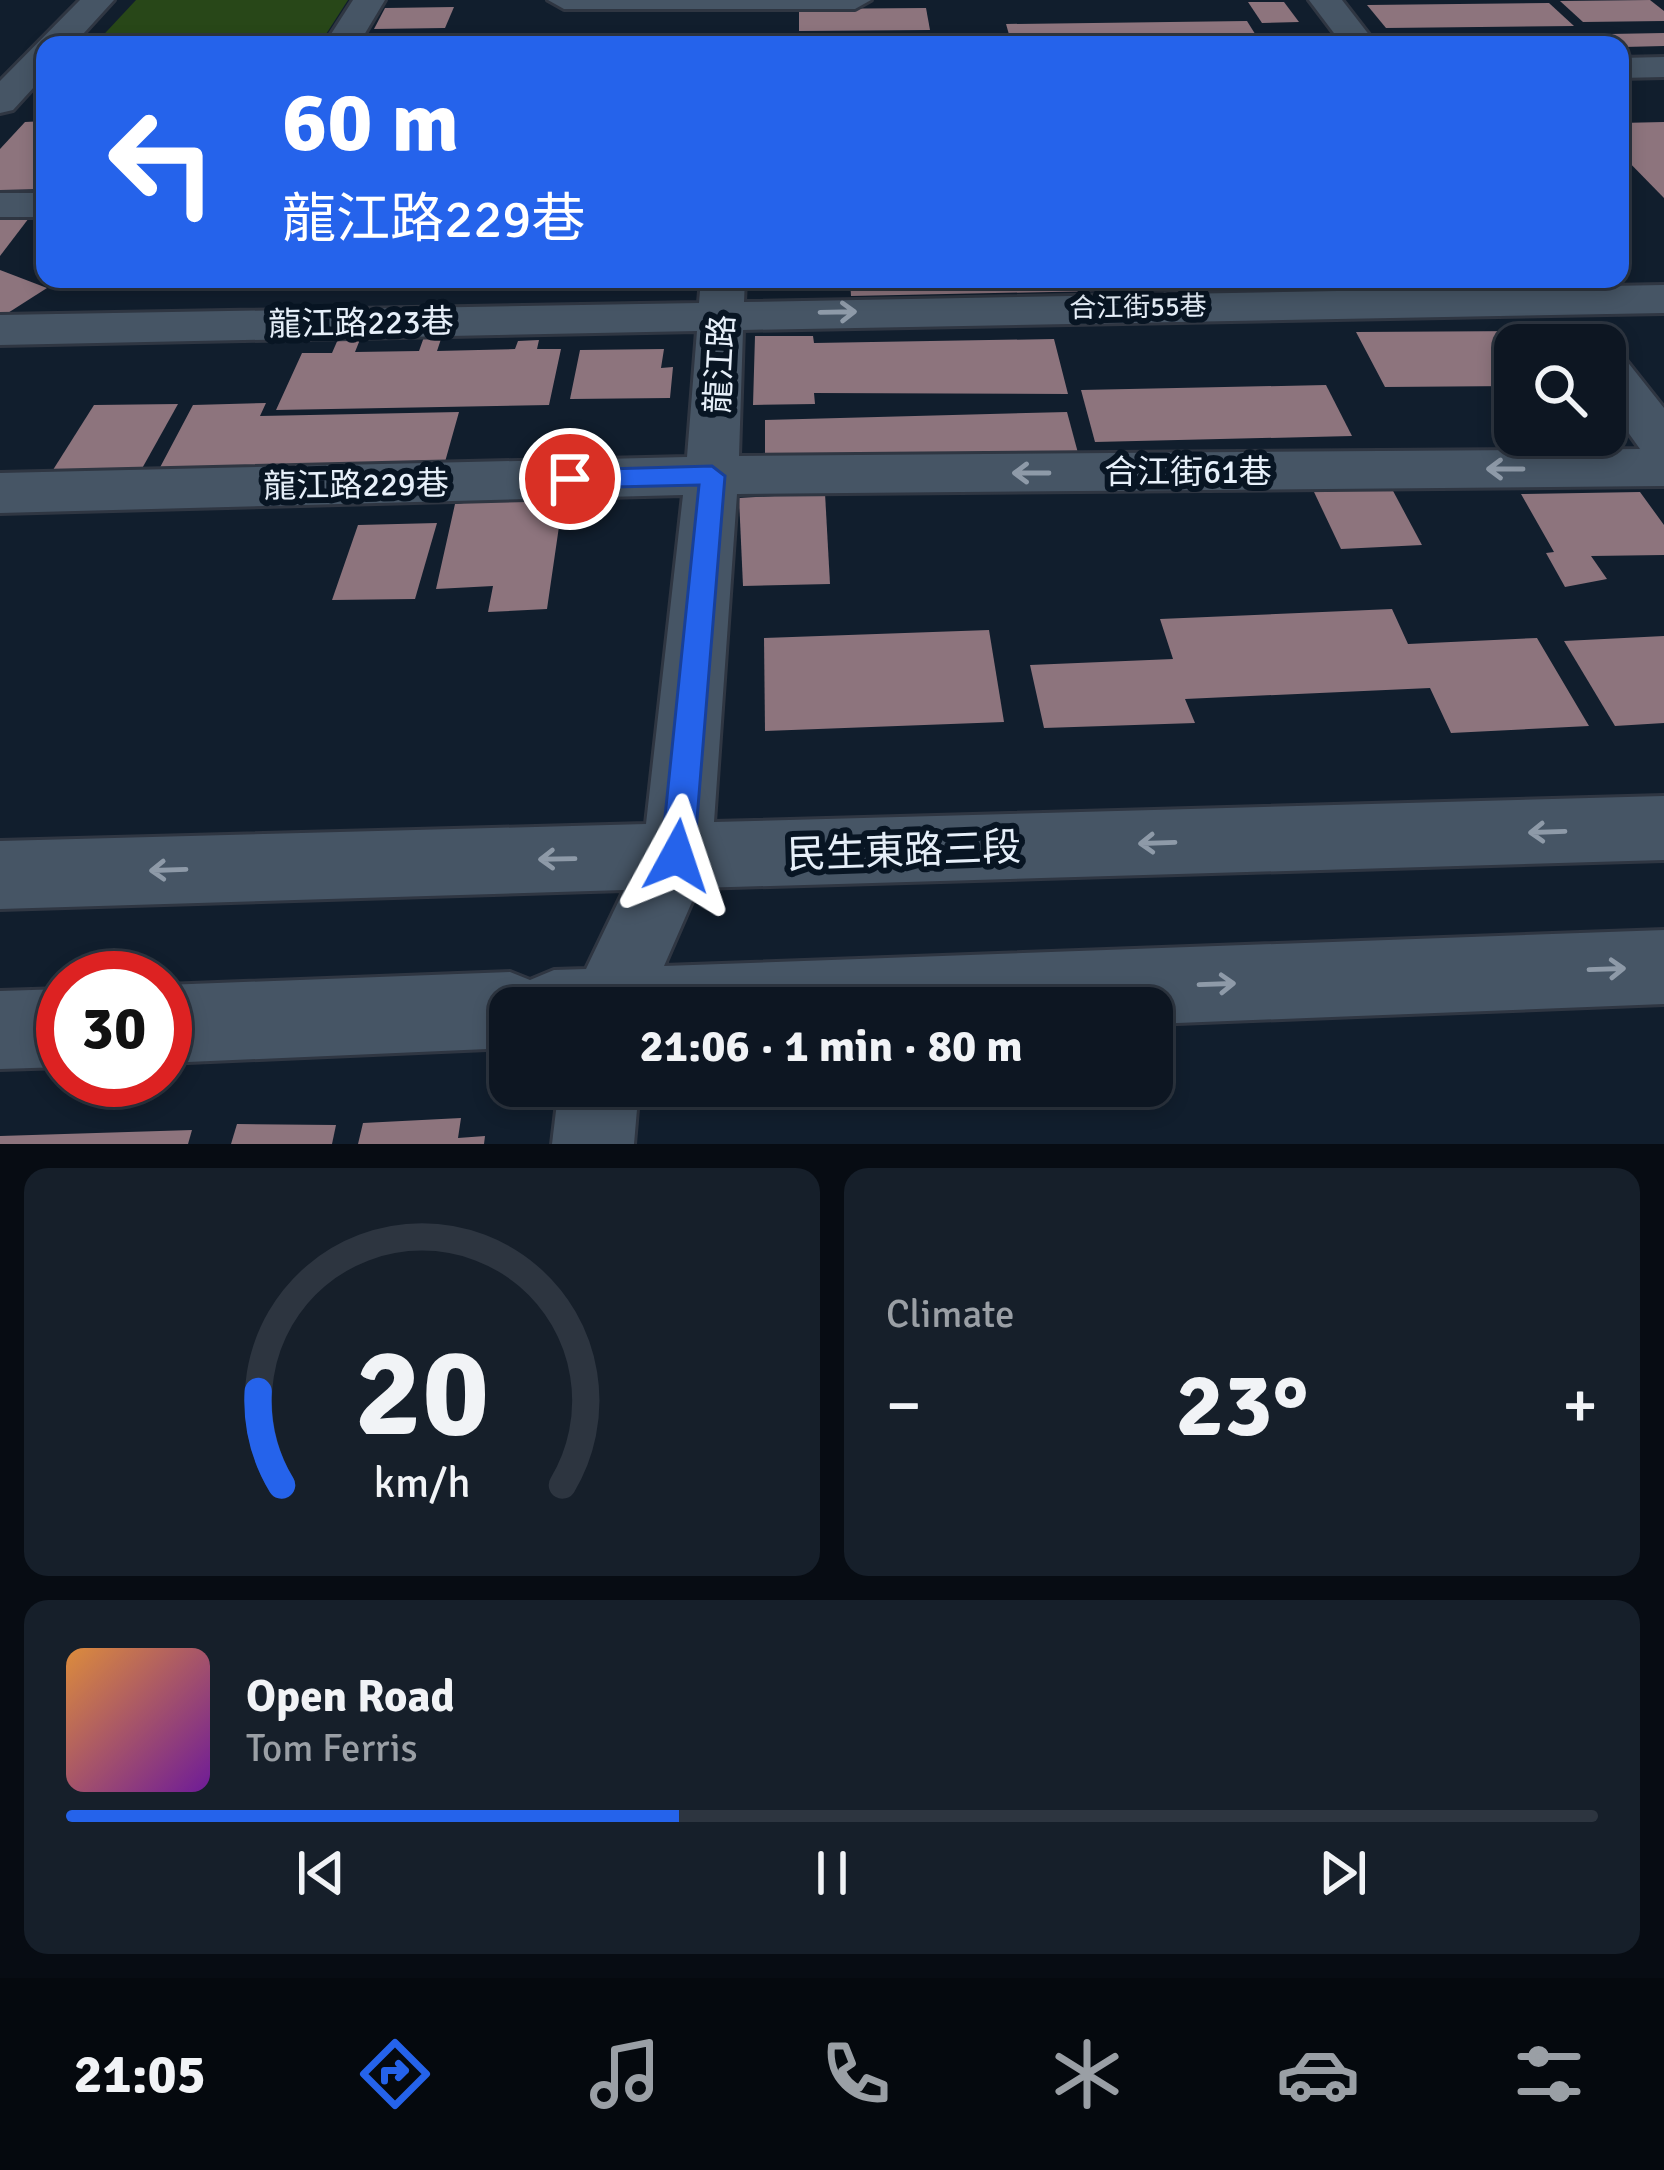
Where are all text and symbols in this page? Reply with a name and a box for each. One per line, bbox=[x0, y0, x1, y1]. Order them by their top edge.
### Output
text: 60 m bbox=[282, 71, 459, 175]
icon: left bbox=[84, 84, 240, 240]
text: 龍江路229巷 bbox=[282, 186, 585, 253]
street label: 合江街55巷 bbox=[1069, 290, 1207, 325]
one-way arrow bbox=[818, 300, 857, 323]
street label: 龍江路223巷 bbox=[268, 301, 454, 346]
street label: 龍江路 bbox=[697, 314, 744, 415]
map controls bbox=[1494, 324, 1626, 456]
button: search bbox=[1494, 324, 1626, 456]
pin bbox=[519, 428, 621, 530]
icon: arrive bbox=[537, 446, 603, 512]
street label: 合江街61巷 bbox=[1104, 452, 1272, 493]
one-way arrow bbox=[1486, 457, 1525, 480]
one-way arrow bbox=[1012, 461, 1051, 484]
street label: 龍江路229巷 bbox=[263, 463, 449, 508]
position arrow bbox=[614, 793, 740, 919]
one-way arrow bbox=[1528, 820, 1567, 843]
street label: 民生東路三段 bbox=[786, 823, 1022, 879]
one-way arrow bbox=[1138, 831, 1177, 854]
one-way arrow bbox=[538, 848, 577, 871]
one-way arrow bbox=[149, 859, 188, 882]
speed limit sign: 30 bbox=[36, 951, 192, 1107]
one-way arrow bbox=[1587, 958, 1626, 981]
one-way arrow bbox=[1197, 972, 1236, 995]
text: 21:06 · 1 min · 80 m bbox=[639, 1019, 1023, 1074]
text: Climate bbox=[886, 1290, 1015, 1338]
text: 20 bbox=[355, 1317, 489, 1470]
text: 23° bbox=[1175, 1350, 1309, 1461]
text: − bbox=[886, 1365, 922, 1446]
text: + bbox=[1562, 1365, 1598, 1446]
text: km/h bbox=[373, 1457, 471, 1510]
text: Open Road bbox=[246, 1669, 455, 1724]
text: Tom Ferris bbox=[246, 1724, 418, 1772]
icon: previous bbox=[288, 1840, 354, 1906]
icon: pause bbox=[799, 1840, 865, 1906]
icon: next bbox=[1310, 1840, 1376, 1906]
icon: directions bbox=[353, 2032, 437, 2116]
icon: music bbox=[583, 2032, 667, 2116]
icon: phone bbox=[814, 2032, 898, 2116]
icon: climate bbox=[1045, 2032, 1129, 2116]
icon: car bbox=[1276, 2032, 1360, 2116]
icon: filters bbox=[1507, 2032, 1591, 2116]
text: 21:05 bbox=[73, 2041, 206, 2108]

